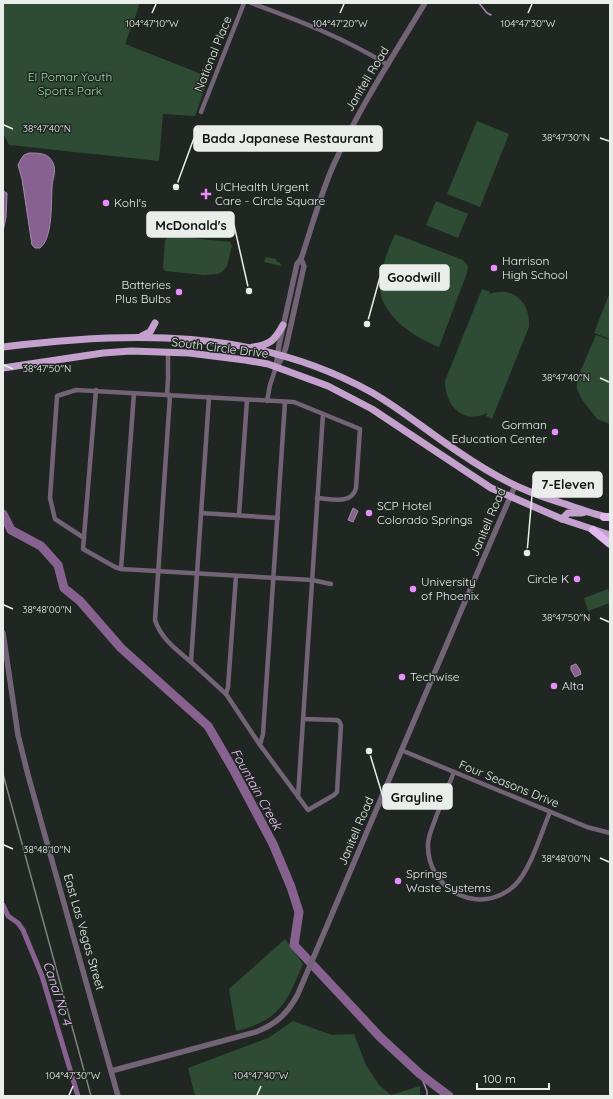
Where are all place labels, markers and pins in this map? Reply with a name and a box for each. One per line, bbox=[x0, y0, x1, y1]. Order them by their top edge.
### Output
callout: Bada Japanese Restaurant bbox=[194, 126, 382, 151]
place label: UCHealth Urgent Care - Circle Square bbox=[215, 179, 326, 208]
marker: UCHealth Urgent Care - Circle Square bbox=[200, 188, 212, 200]
place label: Kohl's bbox=[114, 195, 147, 210]
marker: Kohl's bbox=[101, 198, 111, 208]
callout: McDonald's bbox=[147, 212, 234, 237]
place label: Harrison High School bbox=[502, 253, 568, 282]
marker: Harrison High School bbox=[489, 263, 499, 273]
callout: Goodwill bbox=[380, 265, 449, 290]
place label: Batteries Plus Bulbs bbox=[115, 277, 171, 306]
marker: Batteries Plus Bulbs bbox=[174, 287, 184, 297]
place label: Gorman Education Center bbox=[451, 417, 547, 446]
marker: Gorman Education Center bbox=[550, 427, 560, 437]
callout: 7-Eleven bbox=[533, 472, 602, 497]
place label: SCP Hotel Colorado Springs bbox=[377, 498, 473, 527]
marker: SCP Hotel Colorado Springs bbox=[364, 508, 374, 518]
place label: Circle K bbox=[527, 571, 569, 586]
place label: University of Phoenix bbox=[421, 574, 479, 603]
marker: Circle K bbox=[572, 574, 582, 584]
marker: University of Phoenix bbox=[408, 584, 418, 594]
place label: Techwise bbox=[410, 669, 460, 684]
marker: Techwise bbox=[397, 672, 407, 682]
place label: Alta bbox=[562, 678, 584, 693]
marker: Alta bbox=[549, 681, 559, 691]
callout: Grayline bbox=[383, 784, 452, 809]
place label: Springs Waste Systems bbox=[406, 866, 491, 895]
marker: Springs Waste Systems bbox=[393, 876, 403, 886]

